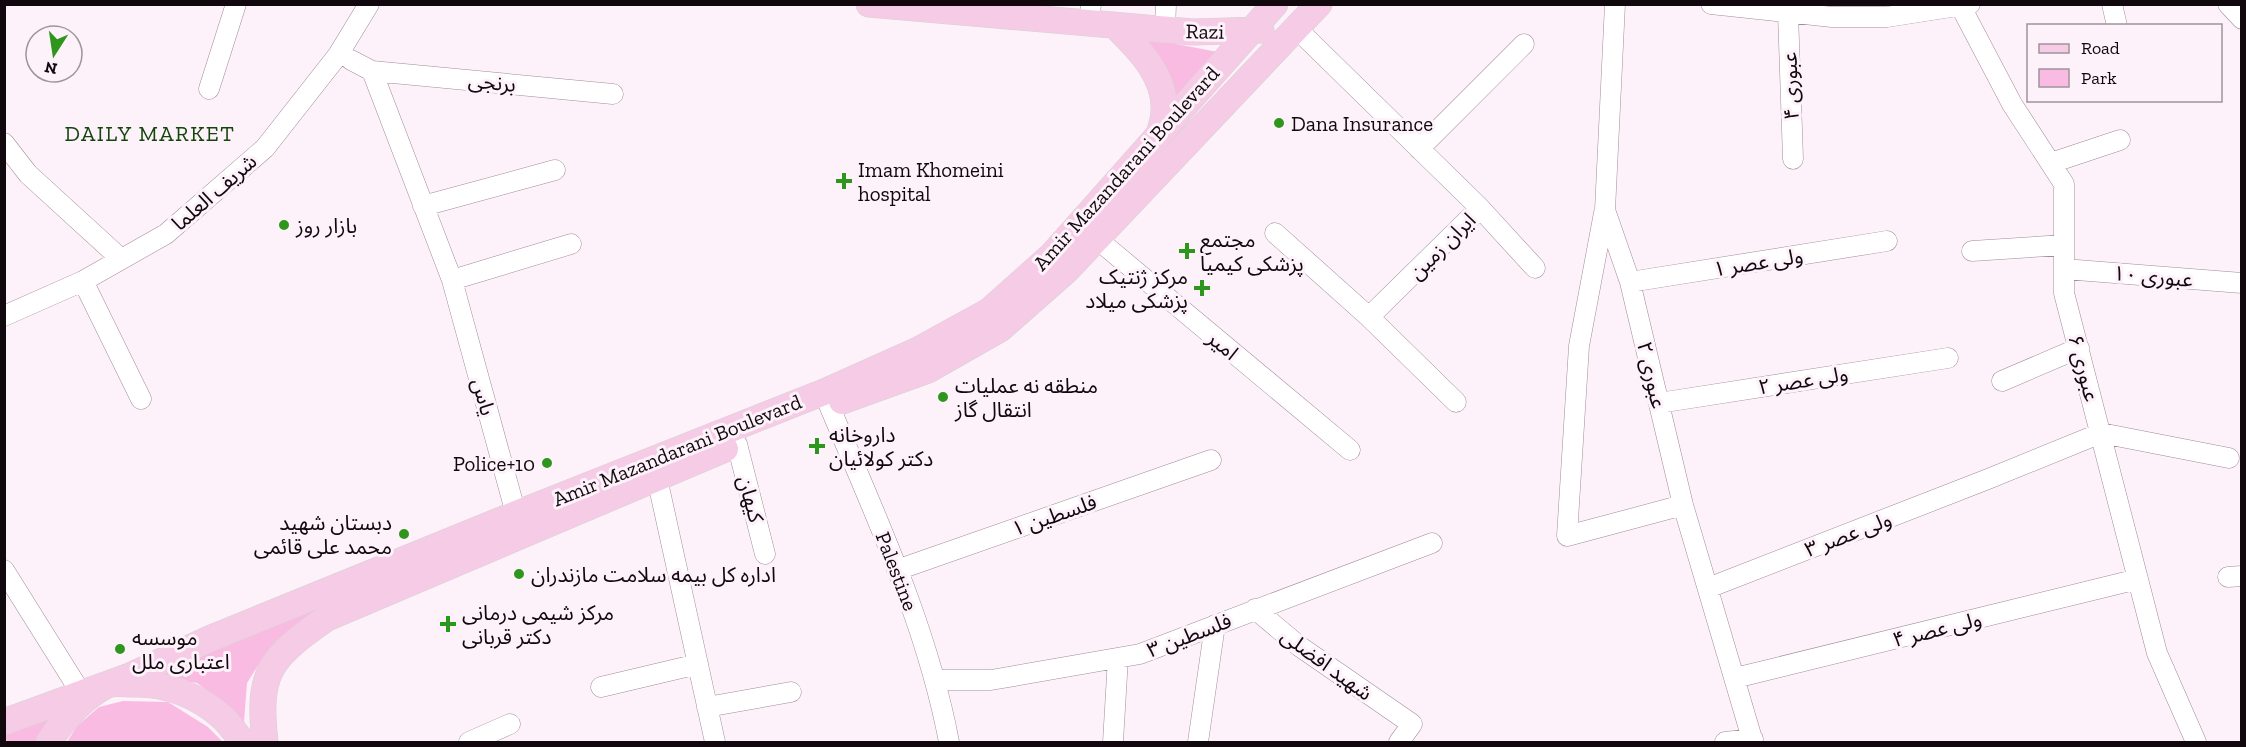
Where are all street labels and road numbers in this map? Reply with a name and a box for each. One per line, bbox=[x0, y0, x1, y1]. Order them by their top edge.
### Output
street label: Razi bbox=[1185, 18, 1225, 44]
street label: عبوری ۴ bbox=[1776, 52, 1804, 120]
street label: Amir Mazandarani Boulevard bbox=[1028, 60, 1225, 275]
street label: برنجی bbox=[467, 67, 517, 97]
street label: شریف العلما bbox=[166, 148, 262, 236]
street label: ایران زمین bbox=[1403, 207, 1481, 285]
street label: ولی عصر ۱ bbox=[1711, 243, 1805, 281]
street label: عبوری ۱۰ bbox=[2112, 260, 2194, 292]
street label: امیر bbox=[1202, 324, 1243, 365]
street label: عبوری ۶ bbox=[2063, 332, 2105, 404]
street label: عبوری ۲ bbox=[1632, 339, 1672, 411]
street label: ولی عصر ۲ bbox=[1756, 361, 1850, 399]
street label: یاس bbox=[467, 376, 501, 418]
street label: Amir Mazandarani Boulevard bbox=[549, 388, 805, 511]
street label: کیهان bbox=[733, 473, 769, 526]
street label: فلسطین ۱ bbox=[1008, 489, 1100, 541]
street label: ولی عصر ۳ bbox=[1801, 506, 1895, 562]
street label: Palestine bbox=[871, 528, 923, 614]
street label: ولی عصر ۴ bbox=[1890, 606, 1984, 652]
street label: فلسطین ۳ bbox=[1143, 607, 1235, 663]
street label: شهید افضلی bbox=[1276, 622, 1378, 706]

